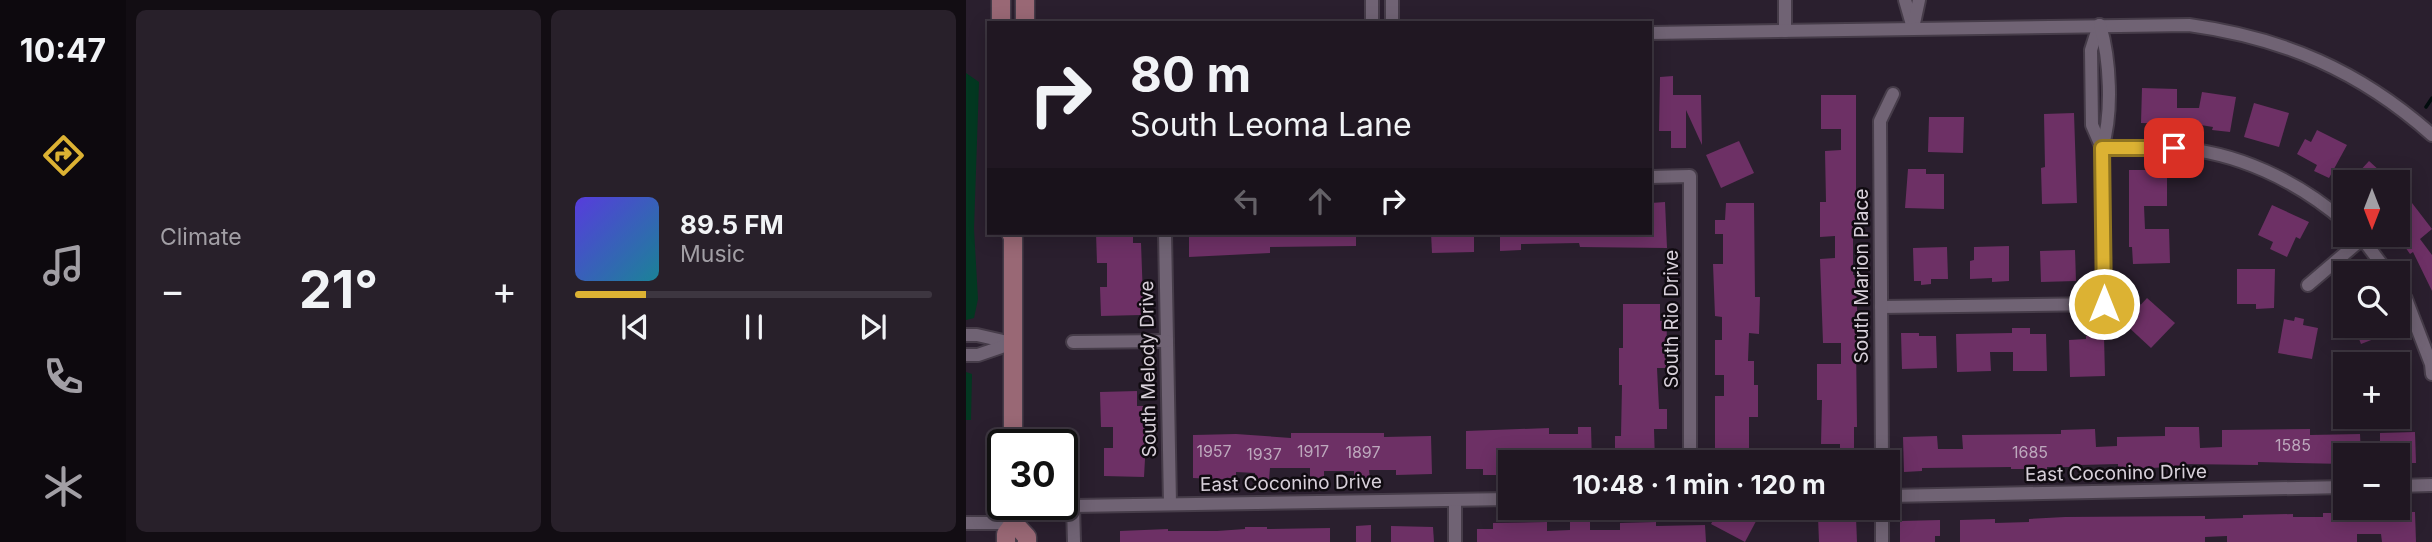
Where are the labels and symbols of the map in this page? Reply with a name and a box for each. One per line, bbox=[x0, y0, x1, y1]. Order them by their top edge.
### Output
pin bbox=[2144, 118, 2204, 178]
north arrow bbox=[2333, 170, 2410, 247]
street label: South Marion Place bbox=[1850, 189, 1873, 363]
street label: South Rio Drive bbox=[1660, 250, 1683, 388]
position arrow bbox=[2067, 267, 2141, 341]
street label: South Melody Drive bbox=[1135, 280, 1161, 458]
speed limit sign: 30 bbox=[987, 429, 1078, 520]
house number: 1585 bbox=[2275, 435, 2311, 455]
house number: 1957 bbox=[1196, 441, 1232, 461]
house number: 1917 bbox=[1297, 441, 1329, 461]
house number: 1897 bbox=[1345, 442, 1381, 462]
house number: 1685 bbox=[2012, 442, 2048, 462]
house number: 1937 bbox=[1246, 444, 1282, 464]
street label: East Coconino Drive bbox=[2025, 460, 2207, 486]
street label: East Coconino Drive bbox=[1200, 470, 1382, 496]

